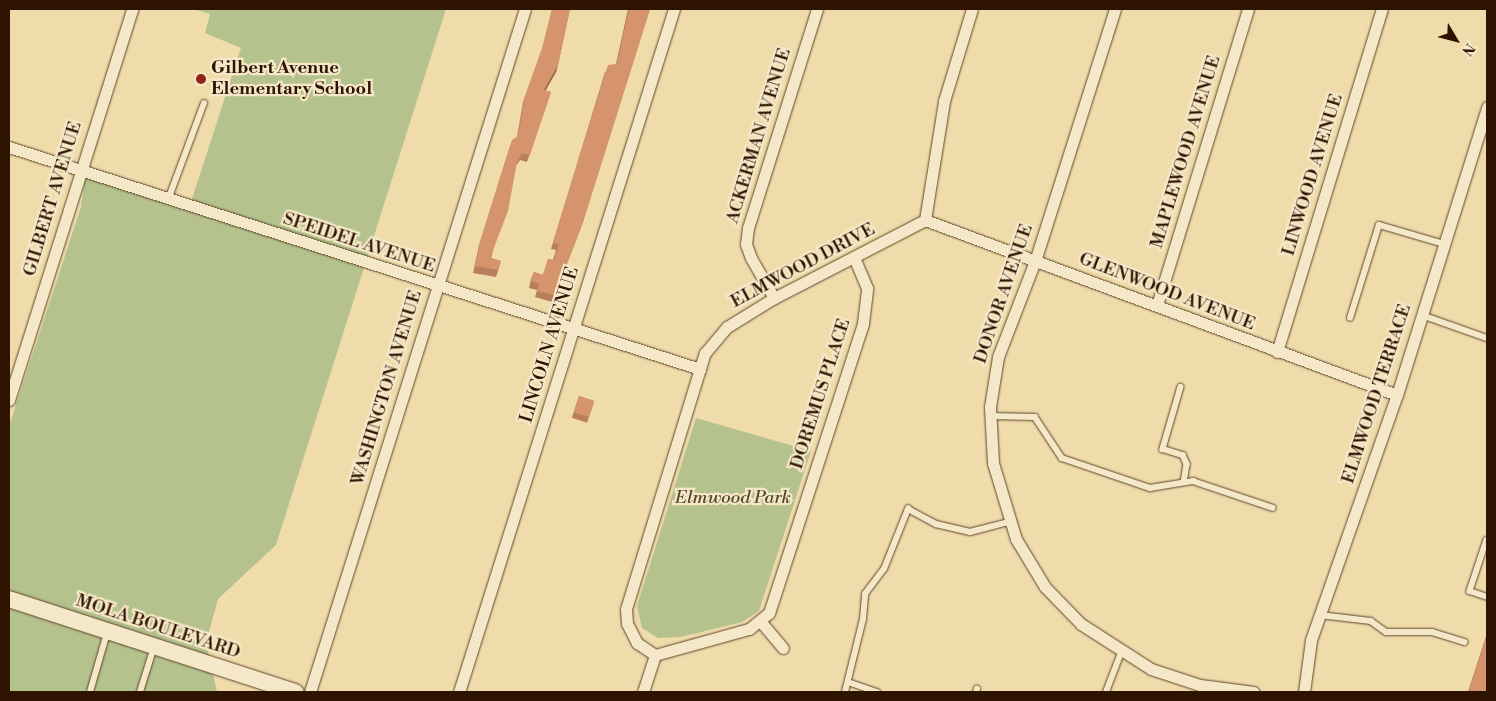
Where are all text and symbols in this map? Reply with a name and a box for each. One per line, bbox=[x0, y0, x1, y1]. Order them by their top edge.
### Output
north arrow bbox=[1431, 15, 1481, 65]
text: N bbox=[1457, 39, 1479, 59]
street label: ACKERMAN AVENUE bbox=[722, 46, 796, 226]
street label: MAPLEWOOD AVENUE bbox=[1146, 53, 1226, 251]
place label: Gilbert Avenue Elementary School bbox=[211, 58, 372, 100]
marker: Gilbert Avenue Elementary School bbox=[195, 73, 207, 85]
street label: LINWOOD AVENUE bbox=[1278, 91, 1348, 259]
street label: GILBERT AVENUE bbox=[19, 119, 87, 279]
street label: SPEIDEL AVENUE bbox=[280, 208, 438, 278]
street label: ELMWOOD DRIVE bbox=[727, 219, 879, 313]
street label: DONOR AVENUE bbox=[970, 222, 1038, 366]
street label: GLENWOOD AVENUE bbox=[1076, 248, 1258, 336]
street label: LINCOLN AVENUE bbox=[516, 264, 584, 426]
street label: WASHINGTON AVENUE bbox=[347, 288, 427, 488]
street label: ELMWOOD TERRACE bbox=[1338, 301, 1416, 487]
street label: DOREMUS PLACE bbox=[786, 316, 856, 472]
park label: Elmwood Park bbox=[675, 487, 791, 509]
street label: MOLA BOULEVARD bbox=[73, 590, 243, 664]

